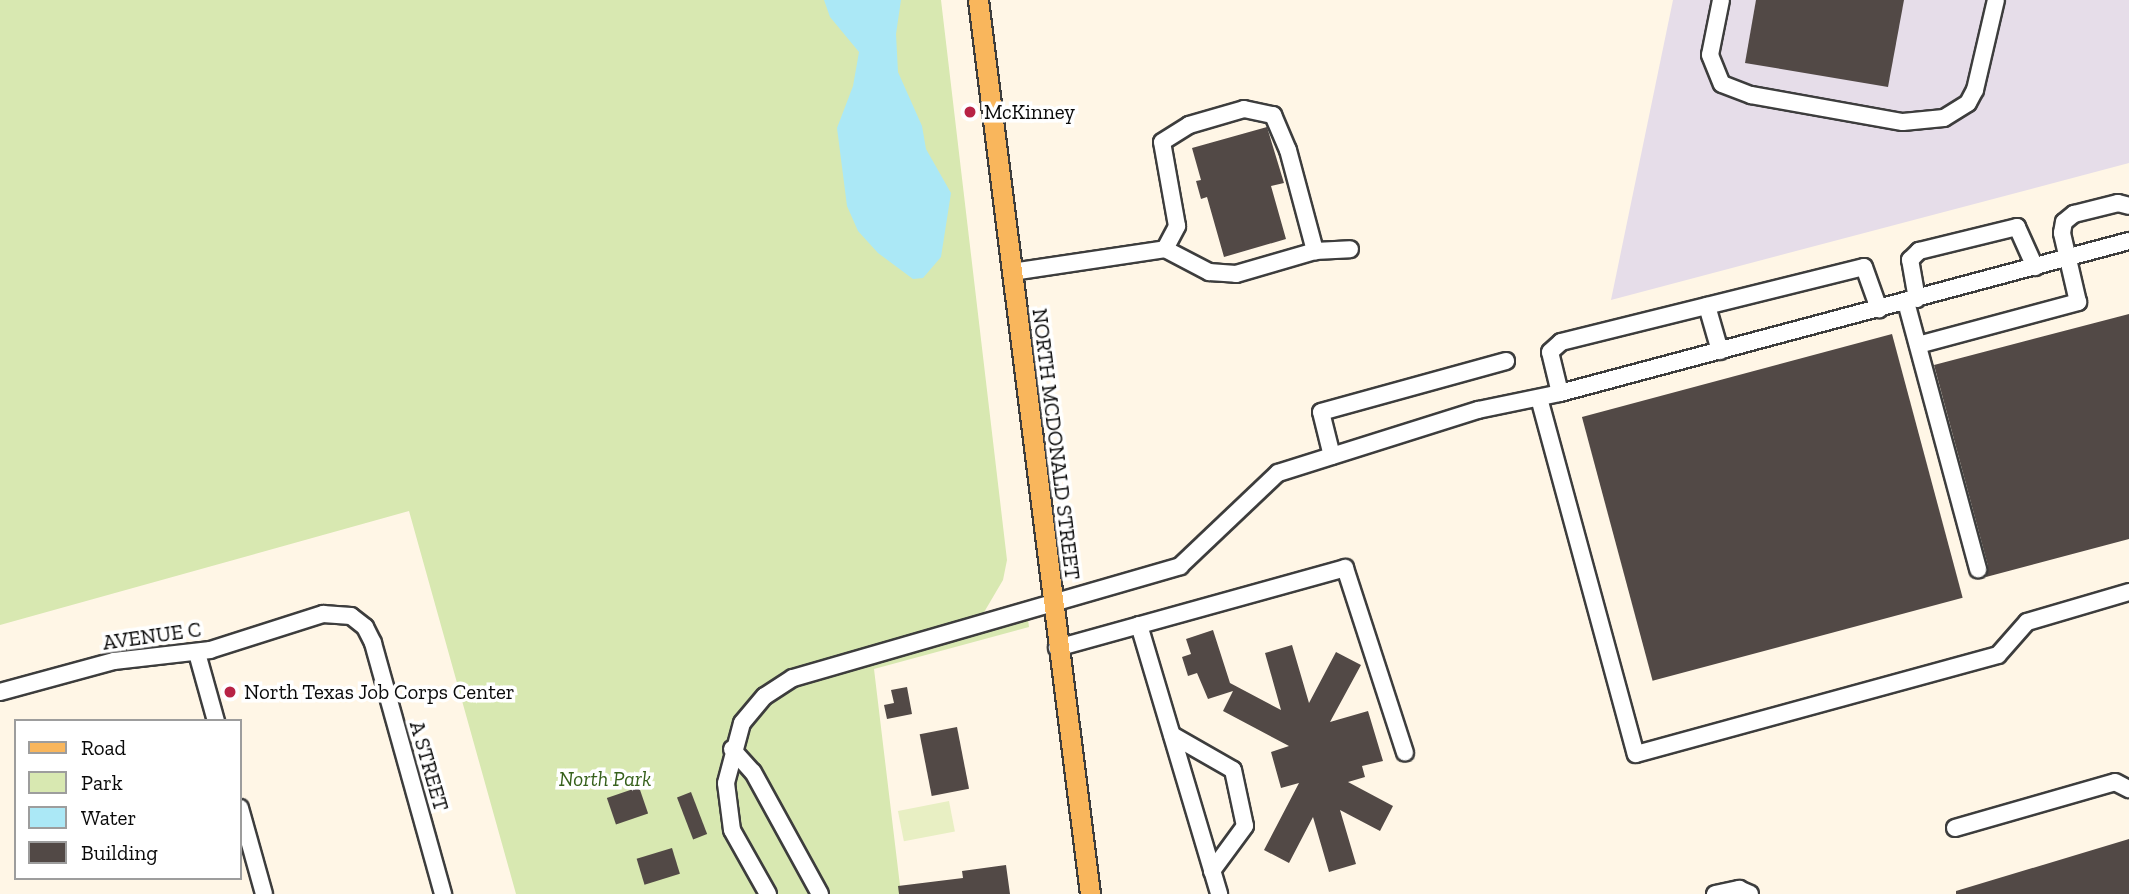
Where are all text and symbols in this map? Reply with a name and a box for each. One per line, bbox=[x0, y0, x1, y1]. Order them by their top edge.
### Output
place label: McKinney bbox=[984, 99, 1075, 125]
marker: McKinney bbox=[962, 104, 978, 120]
street label: NORTH MCDONALD STREET bbox=[1027, 307, 1085, 581]
street label: AVENUE C bbox=[101, 617, 203, 655]
place label: North Texas Job Corps Center bbox=[244, 679, 516, 705]
marker: North Texas Job Corps Center bbox=[222, 684, 238, 700]
street label: A STREET bbox=[404, 718, 454, 814]
legend bbox=[14, 719, 242, 880]
text: Road bbox=[81, 735, 126, 760]
park label: North Park bbox=[559, 766, 651, 792]
text: Park bbox=[81, 770, 123, 795]
text: Water bbox=[81, 805, 136, 830]
text: Building bbox=[81, 840, 158, 865]

